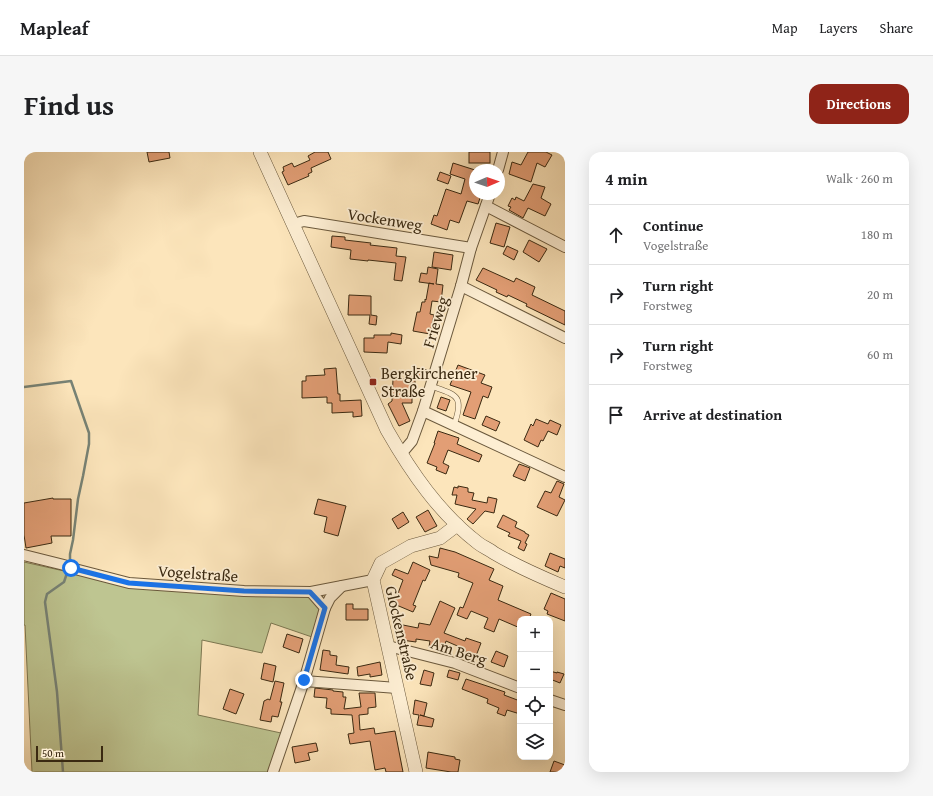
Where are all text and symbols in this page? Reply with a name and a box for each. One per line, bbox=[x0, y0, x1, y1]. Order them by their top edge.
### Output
text: Mapleaf bbox=[20, 14, 89, 42]
text: Map bbox=[772, 18, 798, 38]
text: Layers bbox=[820, 18, 858, 38]
text: Share bbox=[880, 18, 913, 38]
text: Find us bbox=[24, 84, 114, 125]
button: Directions bbox=[809, 84, 909, 124]
north arrow bbox=[469, 164, 505, 200]
text: 4 min bbox=[605, 166, 647, 191]
text: Walk · 260 m bbox=[826, 169, 893, 188]
street label: Vockenweg bbox=[346, 201, 424, 237]
text: Continue bbox=[643, 215, 704, 236]
icon: ahead bbox=[605, 224, 627, 246]
text: 180 m bbox=[861, 225, 893, 244]
text: Vogelstraße bbox=[643, 236, 708, 255]
text: Turn right bbox=[643, 275, 714, 296]
icon: right bbox=[605, 284, 627, 306]
text: 20 m bbox=[867, 285, 893, 304]
street label: Frieweg bbox=[416, 293, 454, 351]
text: Forstweg bbox=[643, 296, 692, 315]
text: Turn right bbox=[643, 335, 714, 356]
icon: right bbox=[605, 344, 627, 366]
text: 60 m bbox=[867, 345, 893, 364]
text: Forstweg bbox=[643, 356, 692, 375]
place label: Bergkirchener Straße bbox=[381, 361, 478, 403]
marker: Bergkirchener Straße bbox=[368, 377, 378, 387]
icon: arrive bbox=[605, 404, 627, 426]
text: Arrive at destination bbox=[643, 404, 782, 425]
street label: Vogelstraße bbox=[157, 558, 239, 588]
route start bbox=[62, 559, 80, 577]
street label: Glockenstraße bbox=[379, 583, 425, 683]
map controls bbox=[517, 616, 553, 760]
button: + bbox=[517, 616, 553, 652]
street label: Am Berg bbox=[428, 631, 490, 671]
button: − bbox=[517, 652, 553, 688]
route end bbox=[295, 671, 313, 689]
button: locate bbox=[517, 688, 553, 724]
button: layers bbox=[517, 724, 553, 760]
scale bar bbox=[36, 744, 103, 763]
text: 50 m bbox=[42, 745, 64, 761]

